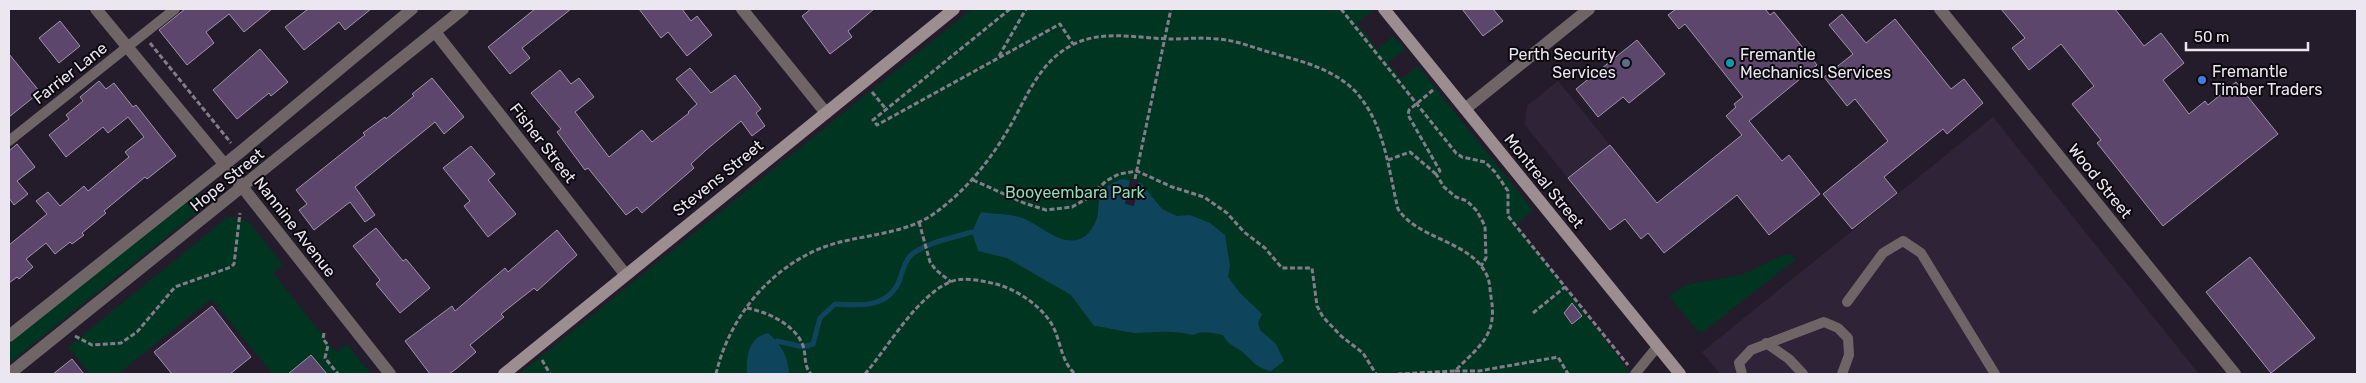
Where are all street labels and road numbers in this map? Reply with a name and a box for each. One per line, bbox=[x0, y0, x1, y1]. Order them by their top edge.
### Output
street label: Farrier Lane bbox=[29, 38, 111, 108]
street label: Fisher Street bbox=[506, 99, 580, 187]
street label: Montreal Street bbox=[1500, 130, 1588, 232]
street label: Stevens Street bbox=[669, 136, 767, 220]
street label: Wood Street bbox=[2064, 140, 2136, 222]
street label: Hope Street bbox=[186, 145, 268, 215]
street label: Nannine Avenue bbox=[250, 173, 340, 281]

